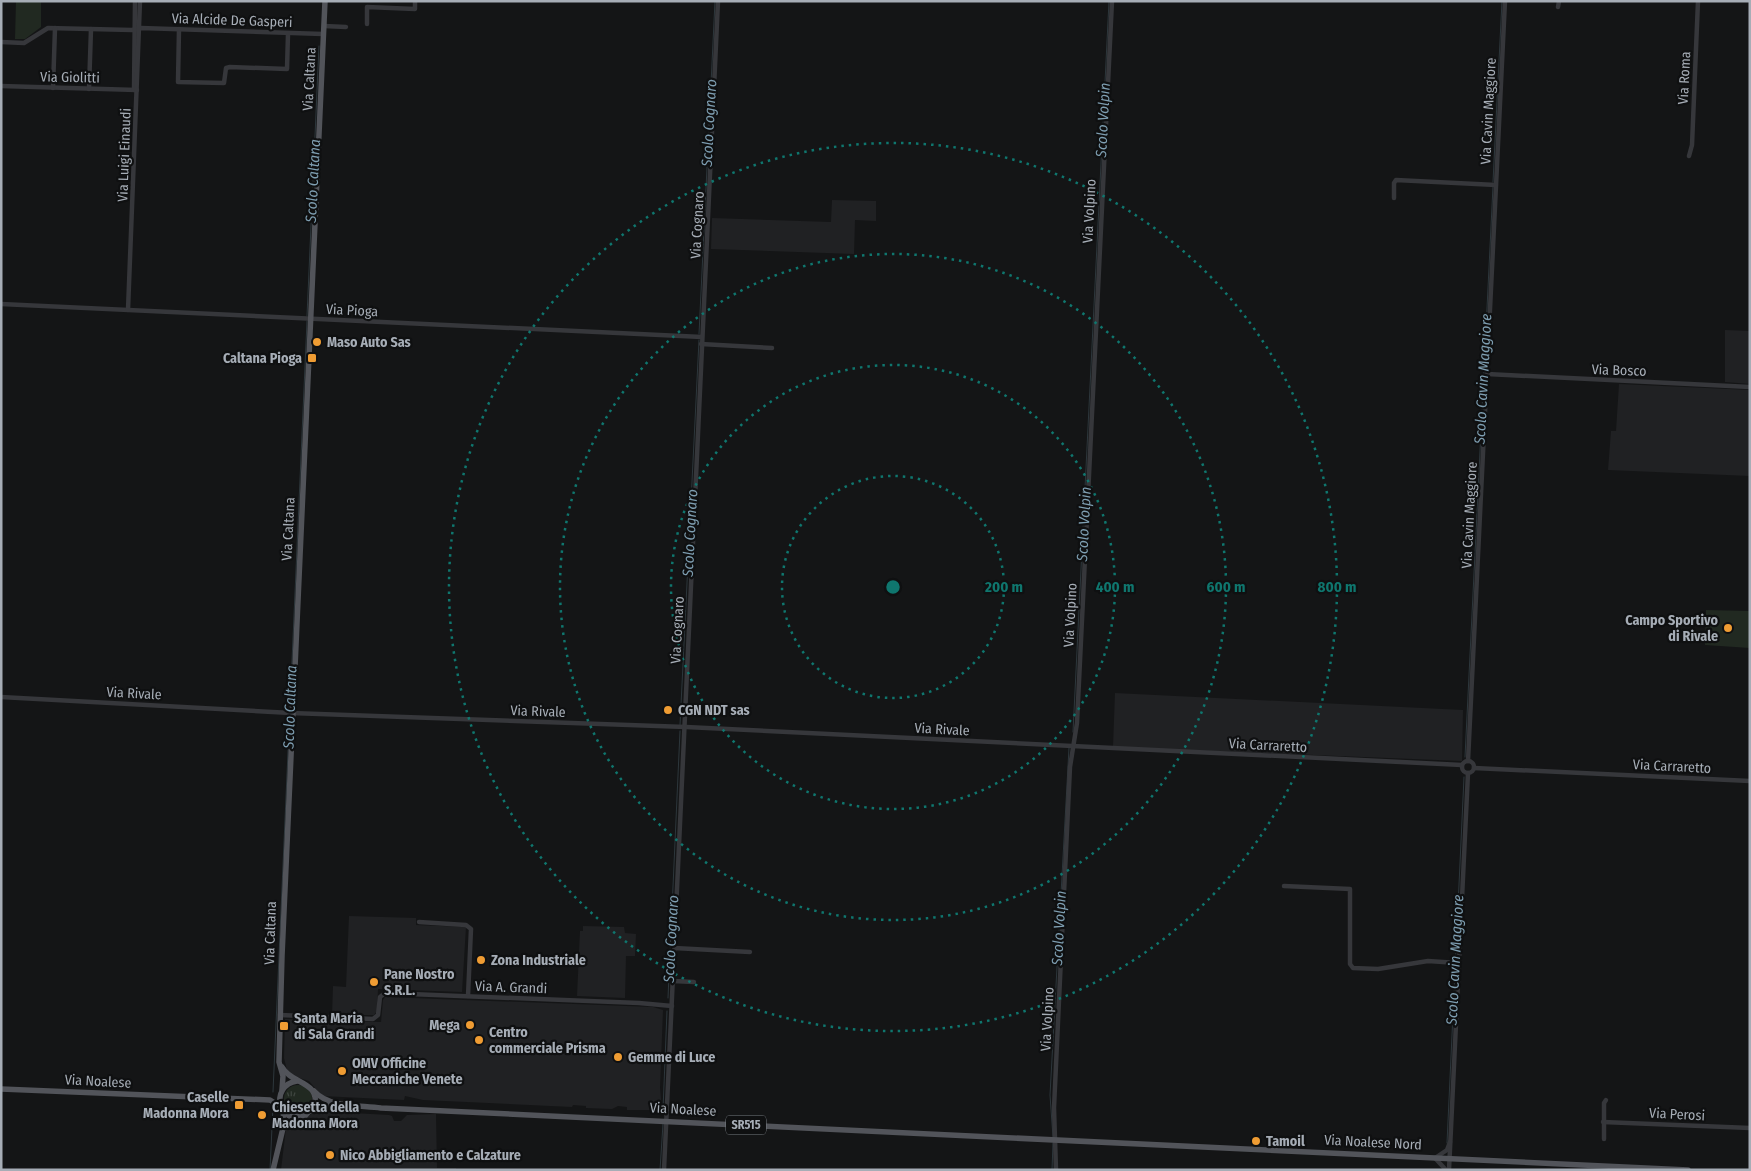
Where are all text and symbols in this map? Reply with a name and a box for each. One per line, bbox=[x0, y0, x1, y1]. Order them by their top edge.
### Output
street label: Via Alcide De Gasperi bbox=[171, 10, 293, 31]
street label: Via Caltana bbox=[299, 47, 320, 111]
street label: Via Roma bbox=[1675, 51, 1694, 105]
street label: Via Cavin Maggiore bbox=[1477, 57, 1500, 165]
street label: Via Giolitti bbox=[40, 68, 100, 87]
water label: Scolo Cognaro bbox=[698, 79, 720, 168]
water label: Scolo Volpin bbox=[1092, 82, 1114, 159]
street label: Via Luigi Einaudi bbox=[114, 108, 135, 202]
water label: Scolo Caltana bbox=[302, 139, 324, 224]
street label: Via Volpino bbox=[1079, 178, 1100, 244]
street label: Via Cognaro bbox=[687, 191, 708, 259]
street label: Via Pioga bbox=[325, 301, 379, 320]
water label: Scolo Cavin Maggiore bbox=[1471, 313, 1495, 446]
place label: Maso Auto Sas bbox=[327, 334, 411, 351]
marker: Maso Auto Sas bbox=[311, 336, 323, 348]
place label: Caltana Pioga bbox=[223, 350, 302, 367]
marker: Caltana Pioga bbox=[306, 352, 318, 364]
street label: Via Bosco bbox=[1591, 361, 1647, 380]
street label: Via Cavin Maggiore bbox=[1458, 461, 1481, 569]
water label: Scolo Volpin bbox=[1073, 486, 1095, 563]
water label: Scolo Cognaro bbox=[679, 489, 701, 578]
street label: Via Caltana bbox=[278, 497, 299, 561]
centre of rings bbox=[884, 578, 902, 596]
text: 200 m bbox=[984, 578, 1023, 596]
text: 400 m bbox=[1096, 578, 1134, 596]
text: 600 m bbox=[1207, 578, 1245, 596]
text: 800 m bbox=[1318, 578, 1356, 596]
street label: Via Volpino bbox=[1060, 582, 1081, 648]
street label: Via Cognaro bbox=[667, 596, 688, 664]
place label: Campo Sportivo di Rivale bbox=[1625, 612, 1719, 645]
marker: Campo Sportivo di Rivale bbox=[1722, 622, 1734, 634]
water label: Scolo Caltana bbox=[280, 665, 300, 750]
street label: Via Rivale bbox=[106, 684, 162, 703]
street label: Via Rivale bbox=[510, 702, 566, 721]
place label: CGN NDT sas bbox=[678, 702, 750, 719]
marker: CGN NDT sas bbox=[662, 704, 674, 716]
street label: Via Rivale bbox=[914, 720, 970, 739]
street label: Via Carraretto bbox=[1228, 735, 1308, 756]
street label: Via Carraretto bbox=[1632, 756, 1712, 777]
water label: Scolo Volpin bbox=[1048, 890, 1070, 967]
water label: Scolo Cavin Maggiore bbox=[1443, 894, 1467, 1027]
water label: Scolo Cognaro bbox=[660, 895, 682, 984]
street label: Via Caltana bbox=[261, 901, 280, 965]
place label: Zona Industriale bbox=[491, 952, 586, 969]
marker: Zona Industriale bbox=[475, 954, 487, 966]
place label: Pane Nostro S.R.L. bbox=[384, 966, 455, 999]
marker: Pane Nostro S.R.L. bbox=[368, 976, 380, 988]
street label: Via A. Grandi bbox=[475, 978, 547, 997]
street label: Via Volpino bbox=[1037, 986, 1058, 1052]
place label: Santa Maria di Sala Grandi bbox=[294, 1010, 375, 1043]
place label: Mega bbox=[429, 1017, 460, 1034]
marker: Mega bbox=[464, 1019, 476, 1031]
marker: Santa Maria di Sala Grandi bbox=[278, 1020, 290, 1032]
place label: Centro commerciale Prisma bbox=[489, 1024, 606, 1057]
marker: Centro commerciale Prisma bbox=[473, 1034, 485, 1046]
place label: Gemme di Luce bbox=[628, 1049, 715, 1066]
marker: Gemme di Luce bbox=[612, 1051, 624, 1063]
place label: OMV Officine Meccaniche Venete bbox=[352, 1055, 463, 1088]
marker: OMV Officine Meccaniche Venete bbox=[336, 1065, 348, 1077]
street label: Via Noalese bbox=[64, 1071, 132, 1092]
place label: Caselle Madonna Mora bbox=[143, 1089, 229, 1122]
marker: Caselle Madonna Mora bbox=[233, 1099, 245, 1111]
place label: Chiesetta della Madonna Mora bbox=[272, 1099, 359, 1132]
street label: Via Noalese bbox=[649, 1099, 717, 1120]
street label: Via Perosi bbox=[1649, 1105, 1705, 1124]
marker: Chiesetta della Madonna Mora bbox=[256, 1109, 268, 1121]
road number: SR515 bbox=[726, 1116, 766, 1134]
street label: Via Noalese Nord bbox=[1324, 1131, 1422, 1154]
place label: Tamoil bbox=[1266, 1133, 1305, 1150]
marker: Tamoil bbox=[1250, 1135, 1262, 1147]
place label: Nico Abbigliamento e Calzature bbox=[340, 1147, 521, 1164]
marker: Nico Abbigliamento e Calzature bbox=[324, 1149, 336, 1161]

